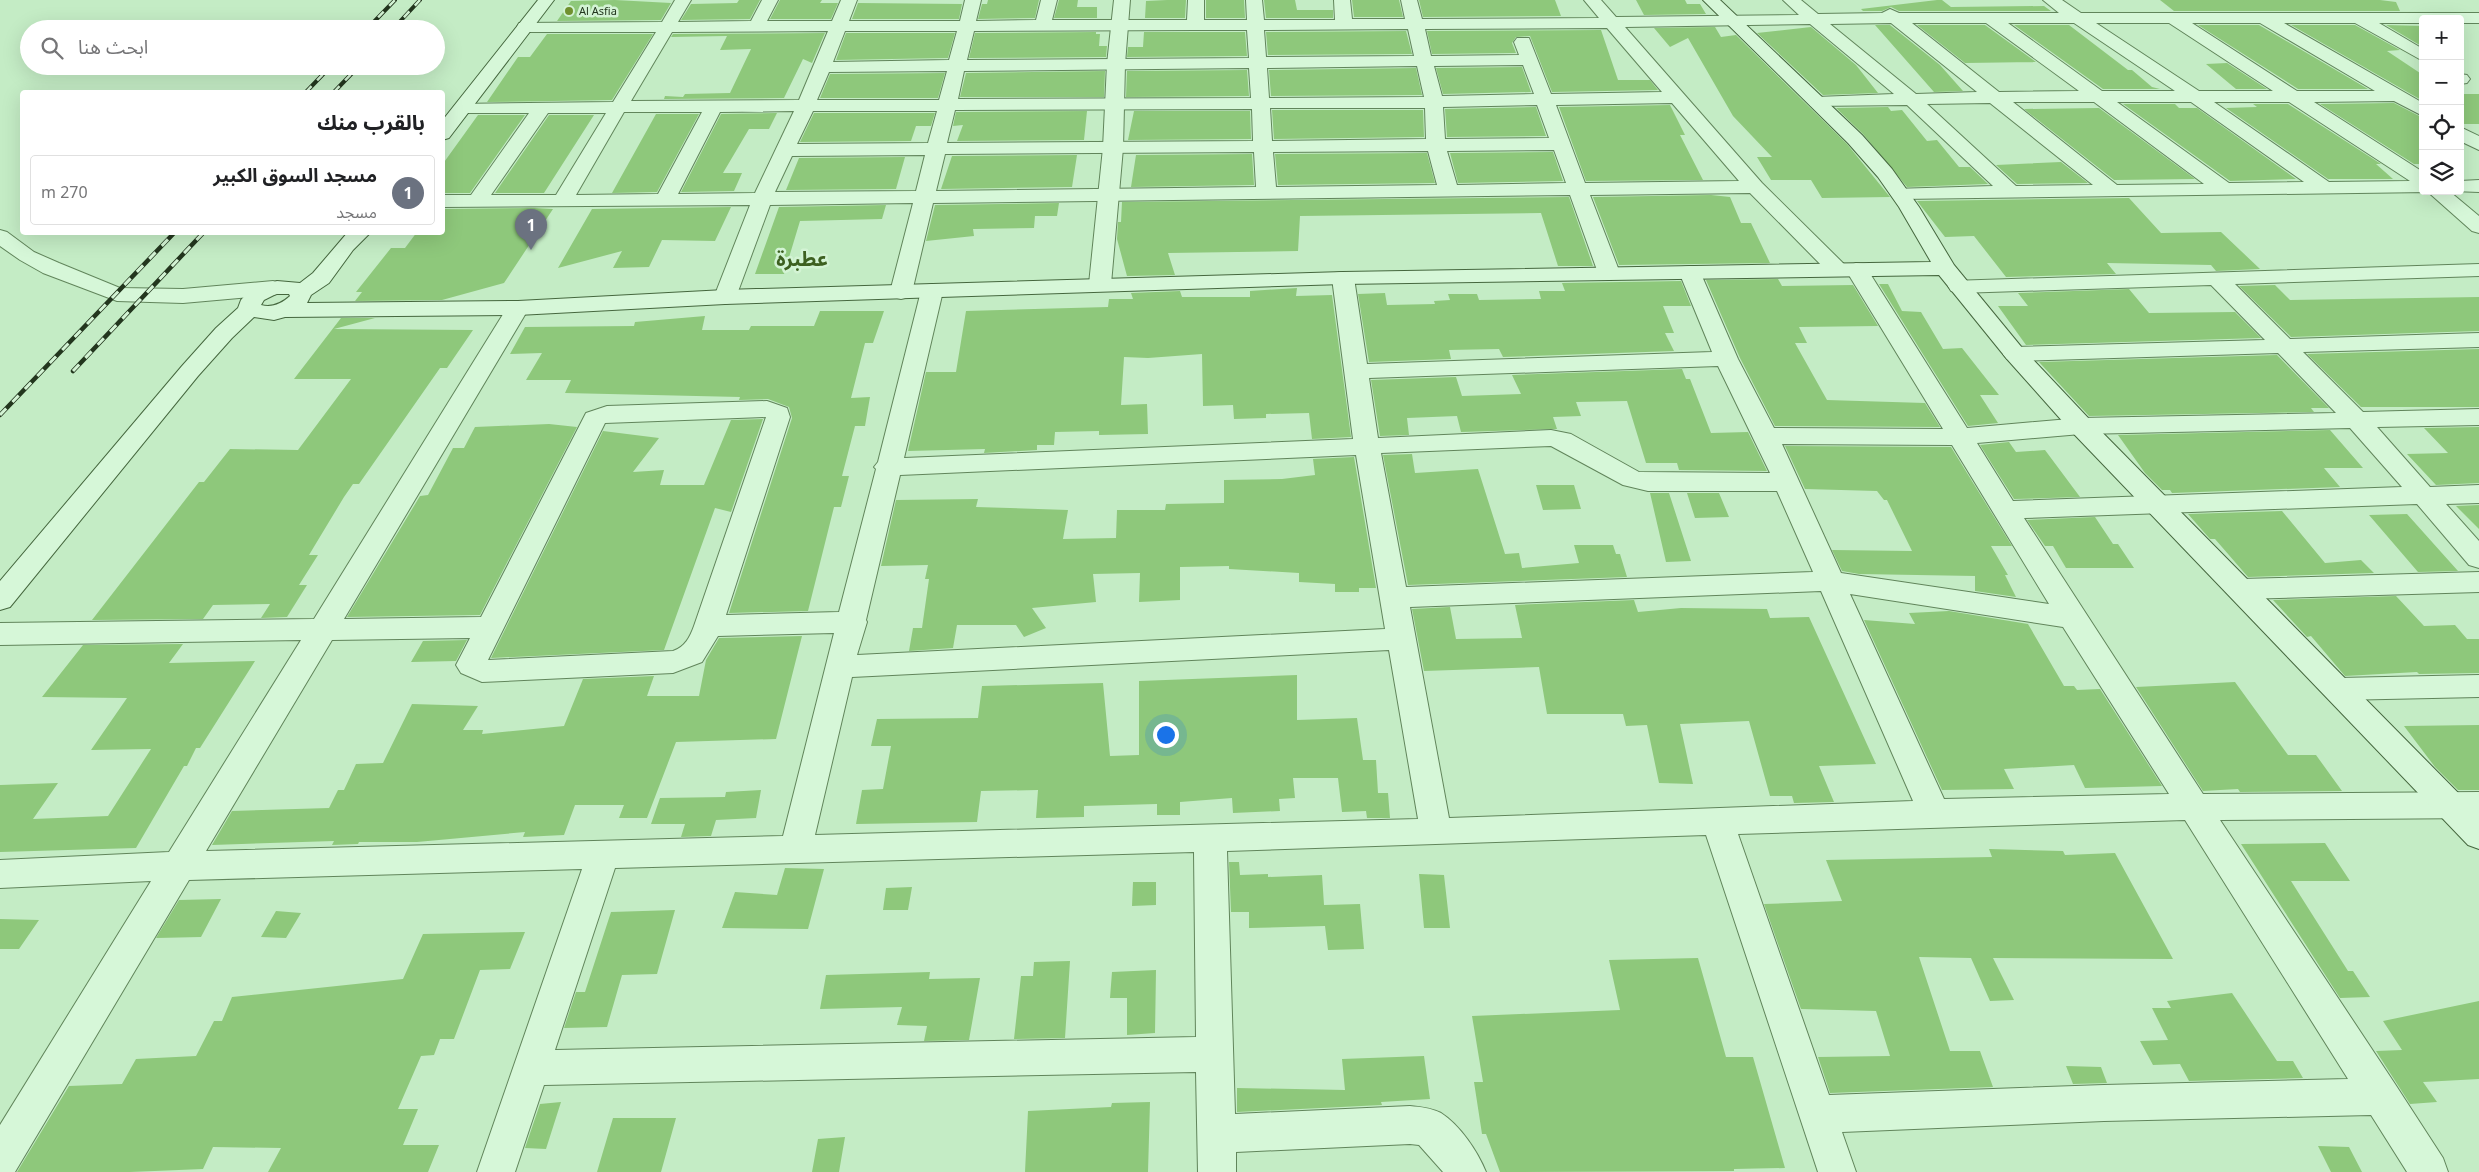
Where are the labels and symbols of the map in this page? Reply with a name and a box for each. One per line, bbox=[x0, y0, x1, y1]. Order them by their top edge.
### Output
place label: Al Asfia bbox=[579, 0, 617, 23]
marker: Al Asfia bbox=[563, 5, 575, 17]
pin: 1 bbox=[515, 209, 547, 250]
district label: عطبرة bbox=[776, 239, 828, 281]
your location bbox=[1153, 722, 1179, 748]

